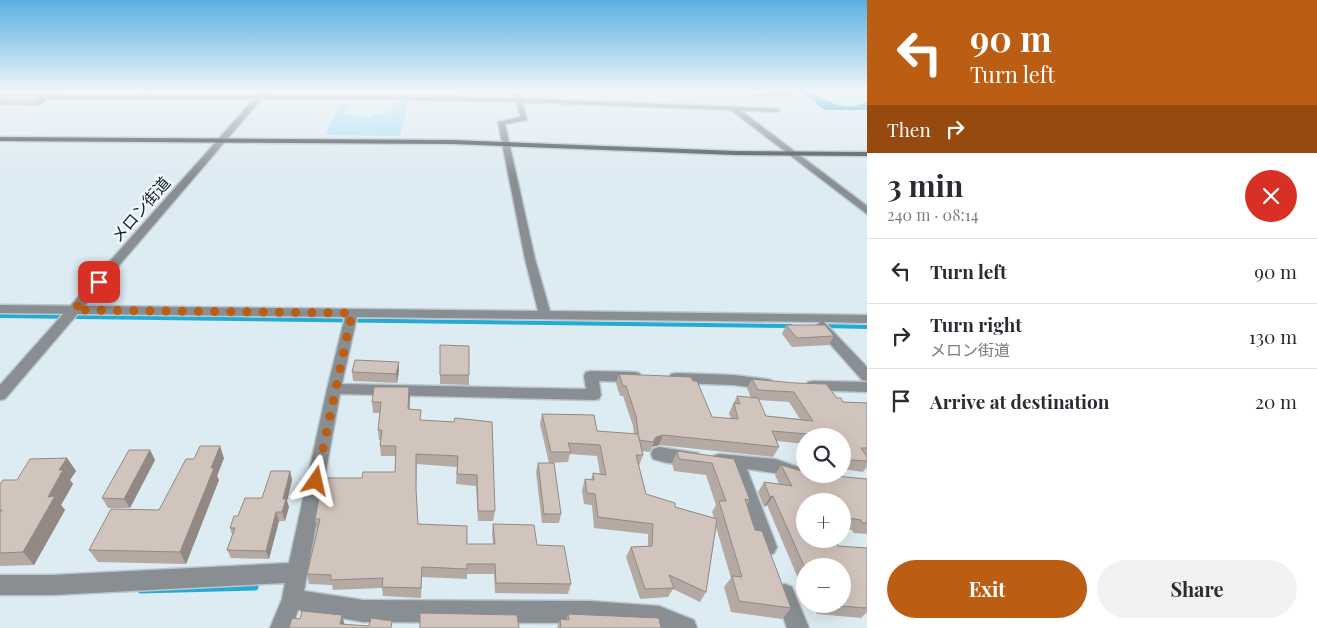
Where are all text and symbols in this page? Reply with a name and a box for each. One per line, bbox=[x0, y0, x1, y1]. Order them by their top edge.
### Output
text: 90 m bbox=[970, 14, 1052, 61]
icon: left bbox=[887, 20, 952, 85]
text: Turn left bbox=[970, 59, 1055, 89]
icon: right bbox=[941, 115, 969, 143]
text: Then bbox=[887, 116, 931, 142]
text: 3 min bbox=[887, 165, 963, 205]
button: close bbox=[1245, 170, 1297, 222]
street label: メロン街道 bbox=[106, 172, 174, 246]
text: 240 m · 08:14 bbox=[887, 204, 979, 225]
icon: left bbox=[887, 257, 915, 285]
text: Turn left bbox=[930, 258, 1007, 284]
text: 90 m bbox=[1254, 258, 1297, 284]
pin bbox=[78, 261, 120, 303]
icon: arrive bbox=[85, 268, 113, 296]
text: Turn right bbox=[930, 311, 1022, 337]
icon: right bbox=[887, 322, 915, 350]
text: 130 m bbox=[1249, 323, 1297, 349]
text: メロン街道 bbox=[930, 339, 1010, 360]
icon: arrive bbox=[887, 387, 915, 415]
text: Arrive at destination bbox=[930, 388, 1110, 414]
text: 20 m bbox=[1255, 388, 1297, 414]
map controls bbox=[796, 428, 851, 613]
button: search bbox=[796, 428, 851, 483]
position arrow bbox=[289, 454, 341, 506]
button: + bbox=[796, 493, 851, 548]
button: − bbox=[796, 558, 851, 613]
button: Exit bbox=[887, 560, 1087, 618]
button: Share bbox=[1097, 560, 1297, 618]

